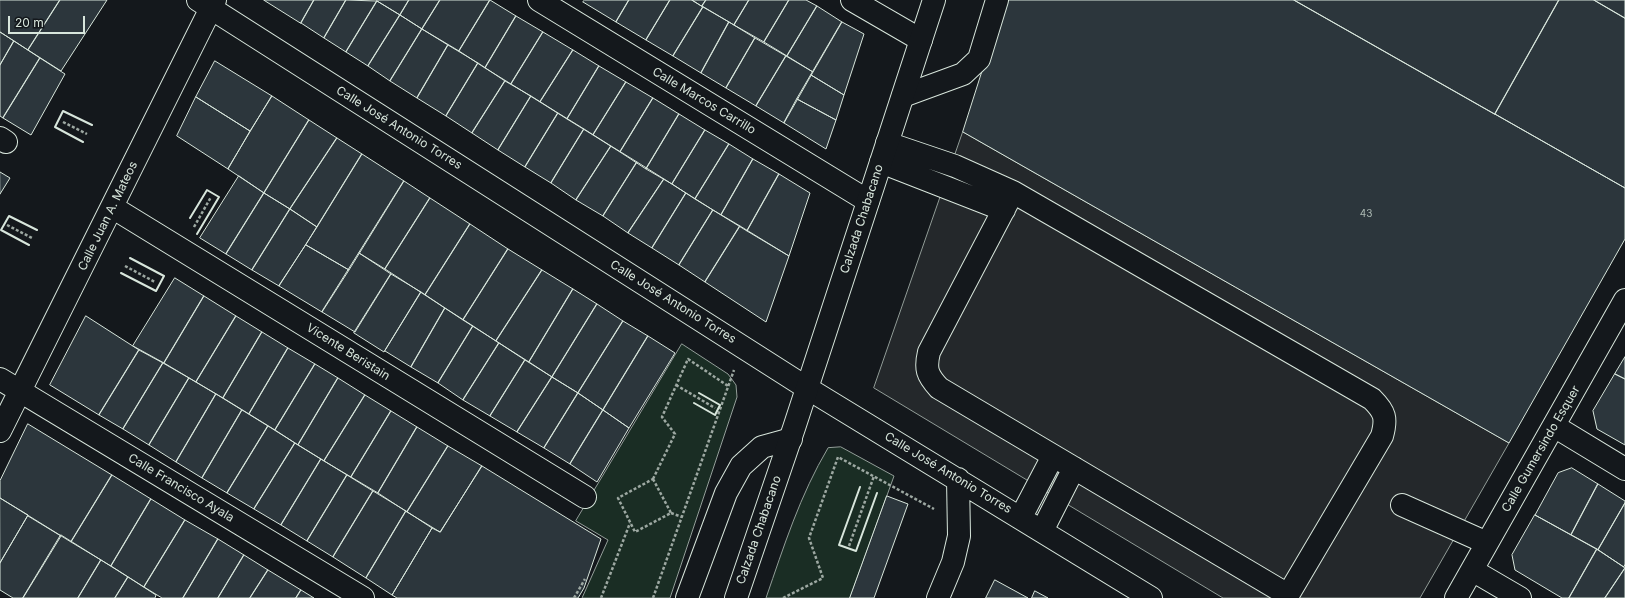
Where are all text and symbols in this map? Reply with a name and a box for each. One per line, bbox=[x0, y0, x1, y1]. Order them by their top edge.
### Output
scale bar bbox=[10, 8, 87, 34]
text: 20 m bbox=[15, 15, 44, 30]
street label: Calle Marcos Carrillo bbox=[650, 64, 758, 138]
street label: Calle José Antonio Torres bbox=[333, 83, 465, 173]
street label: Calle Juan A. Mateos bbox=[75, 159, 141, 273]
street label: Calzada Chabacano bbox=[838, 163, 886, 275]
house number: 43 bbox=[1360, 208, 1372, 220]
street label: Calle José Antonio Torres bbox=[607, 257, 739, 347]
street label: Vicente Beristain bbox=[304, 321, 392, 383]
street label: Calle Gumersindo Esquer bbox=[1499, 383, 1583, 515]
street label: Calle José Antonio Torres bbox=[882, 429, 1014, 517]
street label: Calle Francisco Ayala bbox=[126, 451, 236, 525]
street label: Calzada Chabacano bbox=[734, 474, 784, 586]

